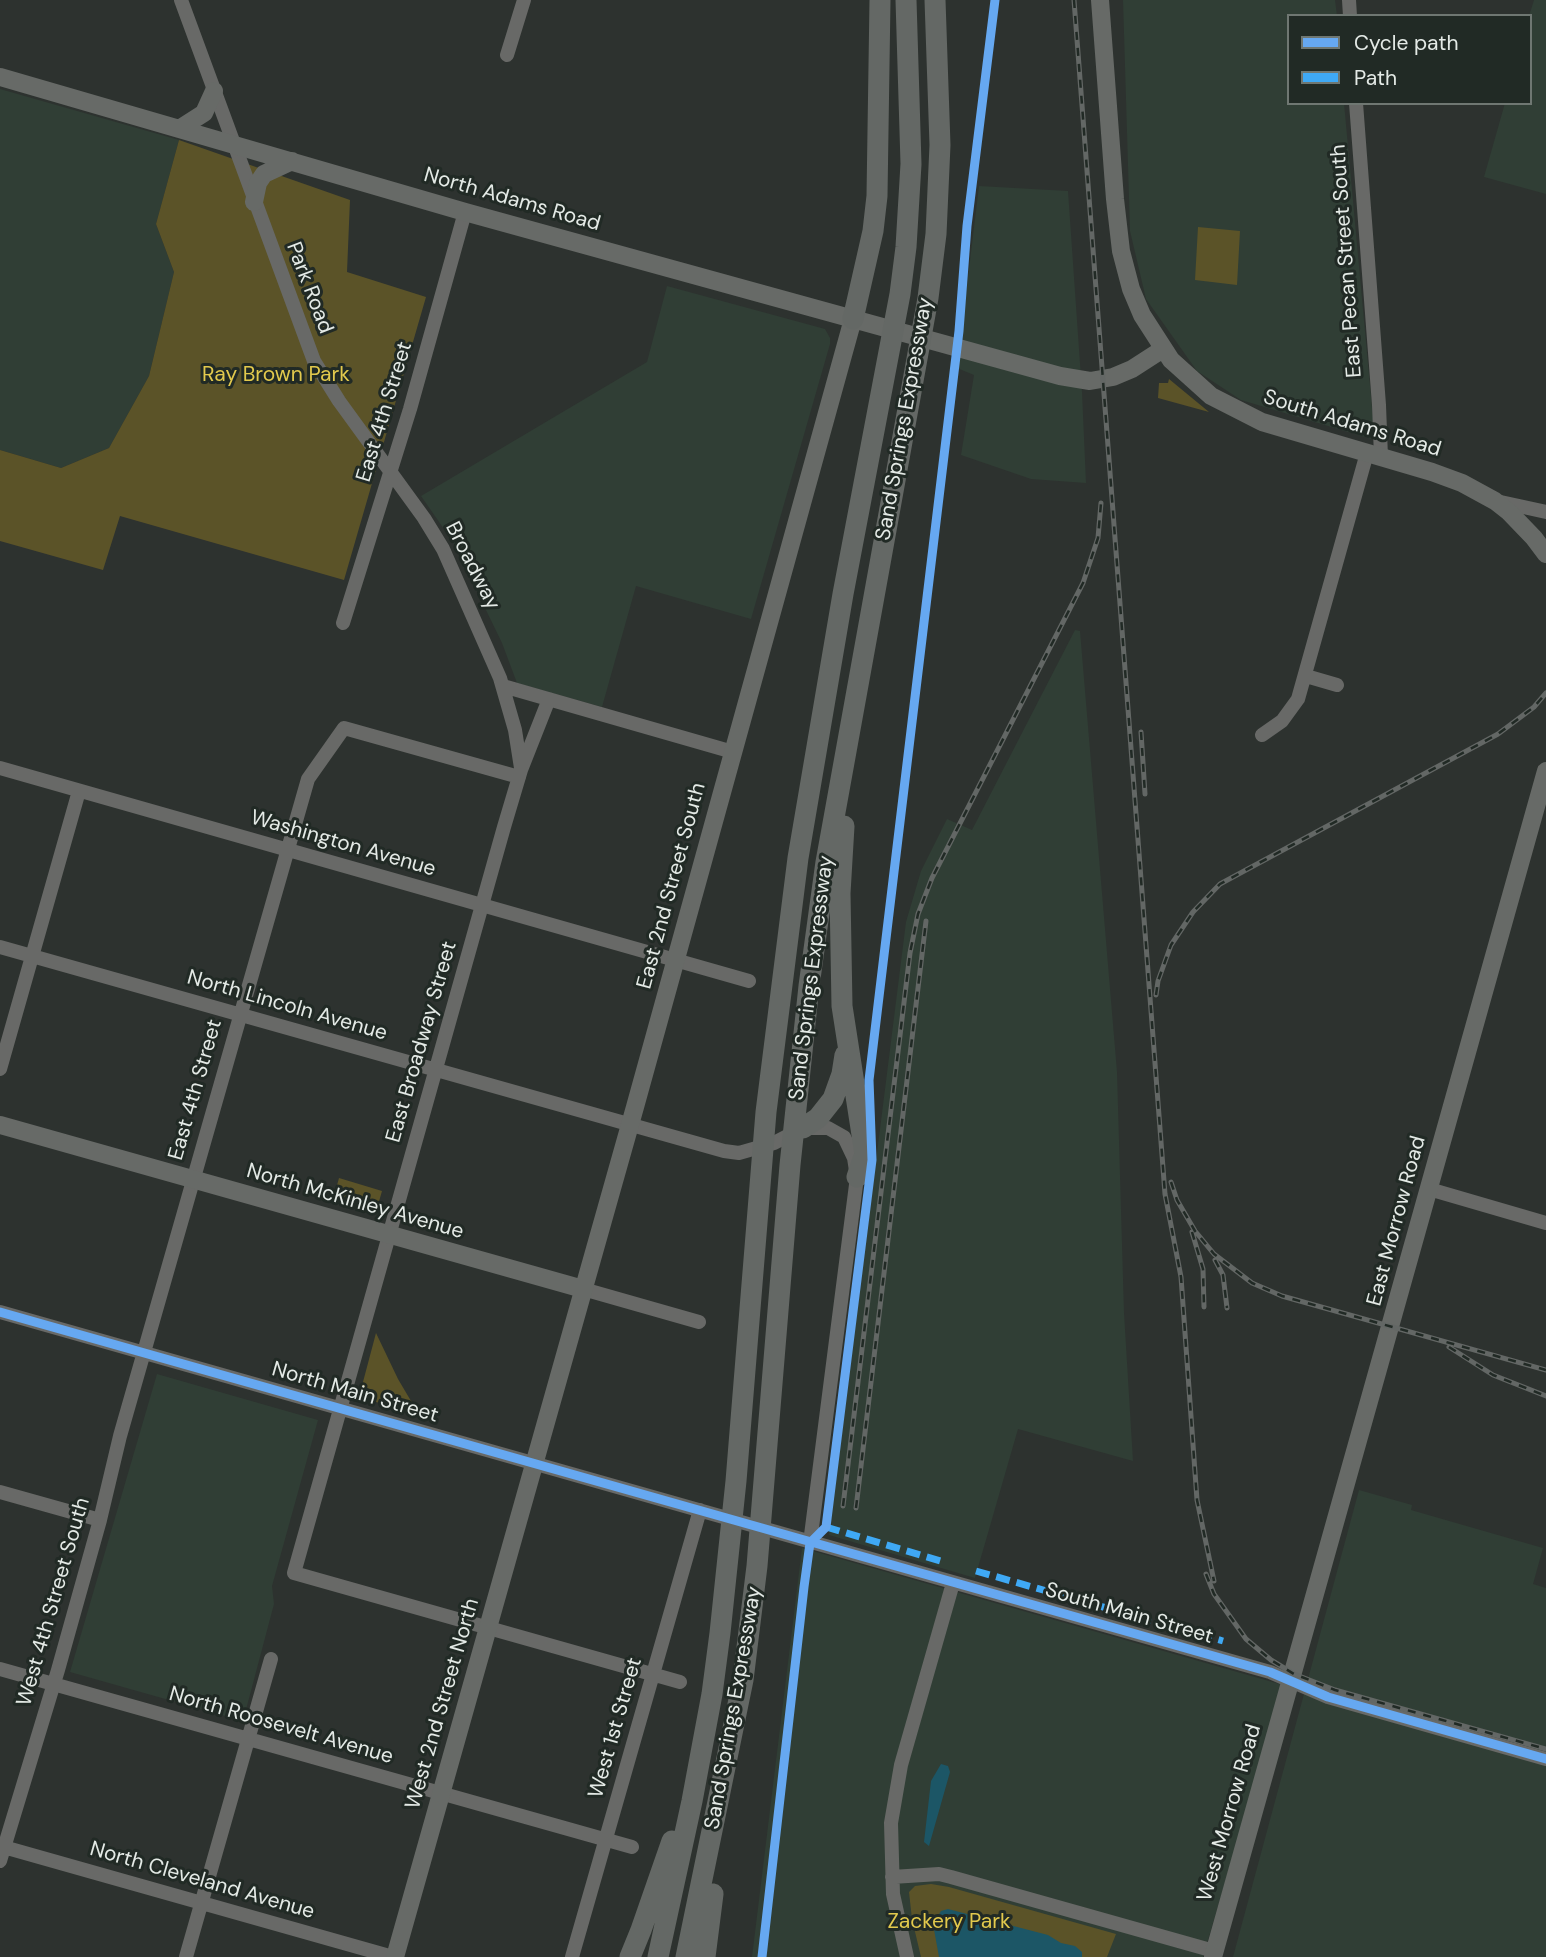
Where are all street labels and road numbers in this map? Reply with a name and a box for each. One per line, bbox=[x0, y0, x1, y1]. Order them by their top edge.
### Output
street label: East Pecan Street South bbox=[1326, 143, 1368, 379]
street label: North Adams Road bbox=[421, 163, 603, 237]
street label: Park Road bbox=[280, 239, 338, 337]
street label: Sand Springs Expressway bbox=[871, 296, 939, 542]
street label: East 4th Street bbox=[352, 339, 418, 485]
street label: South Adams Road bbox=[1260, 385, 1444, 463]
street label: Broadway bbox=[439, 518, 505, 614]
street label: East 2nd Street South bbox=[632, 780, 712, 992]
street label: Washington Avenue bbox=[247, 805, 439, 883]
street label: Sand Springs Expressway bbox=[784, 854, 840, 1102]
street label: East Broadway Street bbox=[381, 939, 463, 1145]
street label: North Lincoln Avenue bbox=[184, 965, 390, 1047]
street label: East 4th Street bbox=[164, 1017, 228, 1163]
street label: East Morrow Road bbox=[1362, 1133, 1432, 1309]
street label: North McKinley Avenue bbox=[244, 1159, 466, 1245]
street label: North Main Street bbox=[269, 1357, 441, 1429]
street label: West 4th Street South bbox=[12, 1495, 96, 1709]
street label: South Main Street bbox=[1042, 1578, 1216, 1650]
street label: Sand Springs Expressway bbox=[700, 1585, 768, 1831]
street label: West 2nd Street North bbox=[401, 1596, 485, 1812]
street label: West 1st Street bbox=[584, 1655, 648, 1801]
street label: North Roosevelt Avenue bbox=[166, 1682, 396, 1770]
street label: West Morrow Road bbox=[1193, 1722, 1267, 1904]
street label: North Cleveland Avenue bbox=[87, 1837, 317, 1925]

